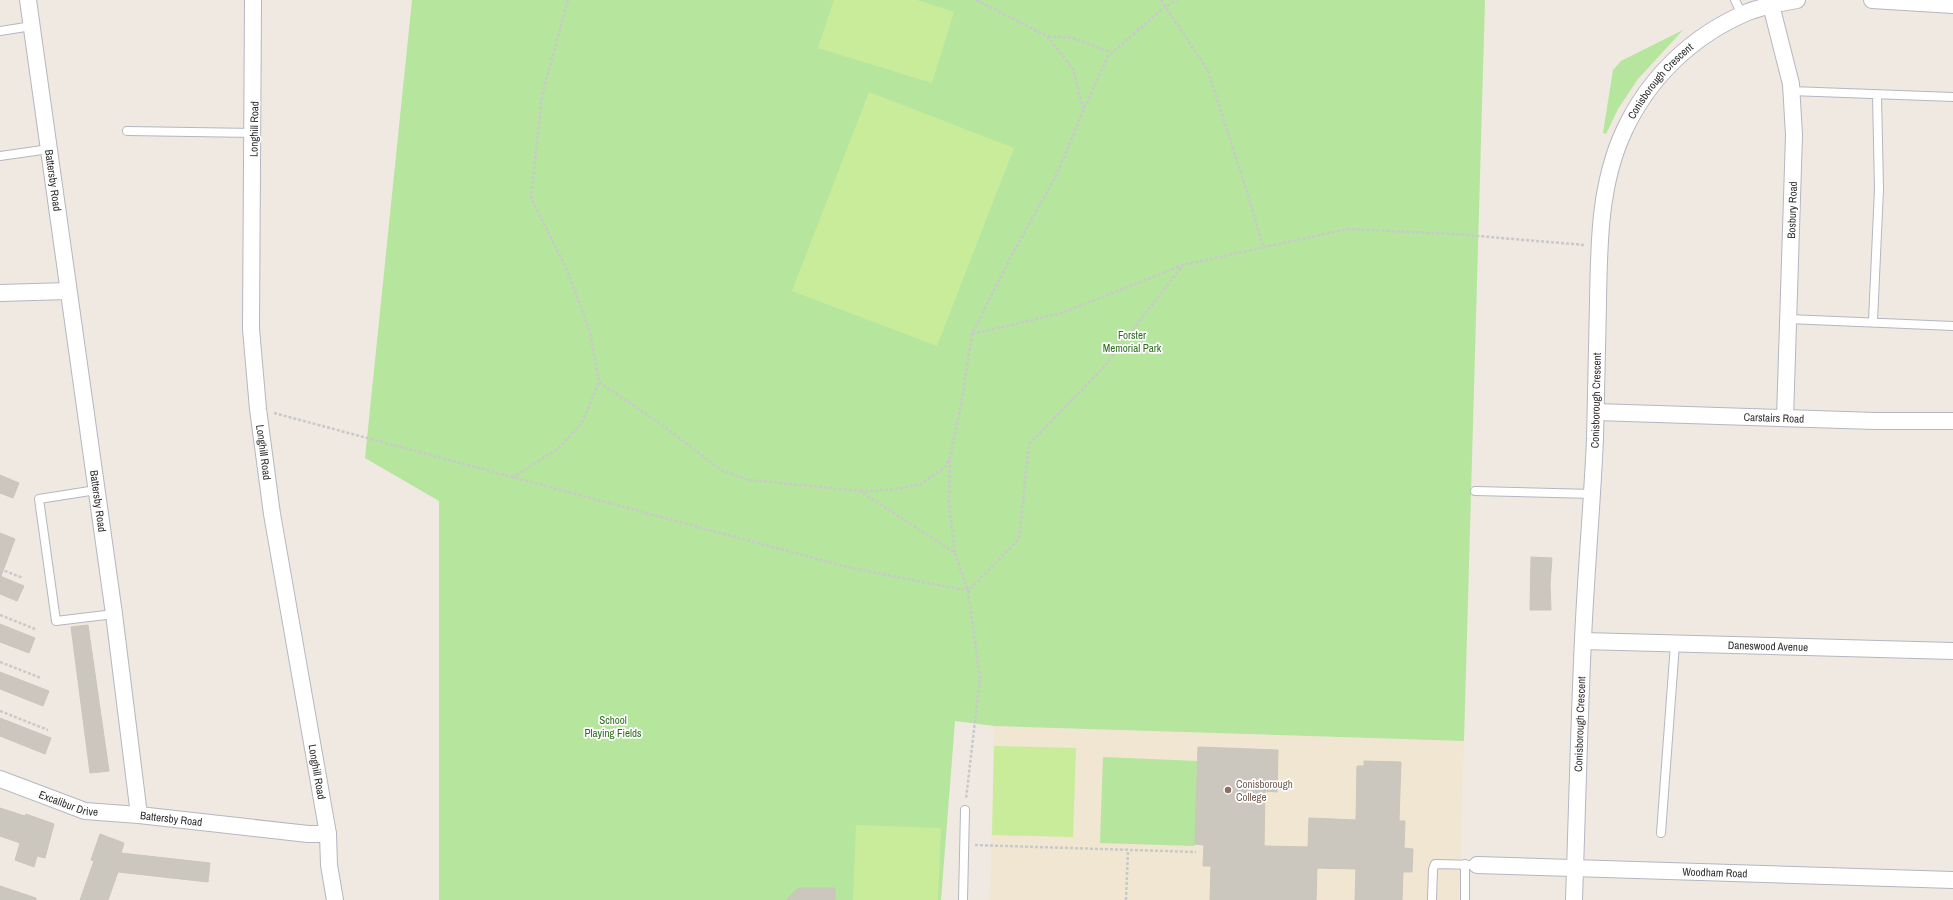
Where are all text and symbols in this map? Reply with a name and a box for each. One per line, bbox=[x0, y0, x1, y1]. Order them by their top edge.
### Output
street label: Conisborough Crescent bbox=[1624, 40, 1696, 122]
street label: Longhill Road bbox=[247, 101, 261, 157]
street label: Battersby Road bbox=[42, 148, 65, 212]
street label: Bosbury Road bbox=[1784, 181, 1800, 239]
park label: Forster Memorial Park bbox=[1103, 328, 1162, 355]
street label: Conisborough Crescent bbox=[1588, 352, 1604, 449]
street label: Carstairs Road bbox=[1743, 410, 1805, 426]
street label: Longhill Road bbox=[253, 424, 274, 481]
street label: Battersby Road bbox=[87, 469, 109, 533]
street label: Daneswood Avenue bbox=[1728, 638, 1808, 654]
street label: Conisborough Crescent bbox=[1571, 676, 1588, 772]
park label: School Playing Fields bbox=[584, 713, 642, 740]
street label: Longhill Road bbox=[305, 743, 329, 801]
place label: Conisborough College bbox=[1236, 777, 1293, 804]
marker: Conisborough College bbox=[1223, 785, 1233, 795]
street label: Excalibur Drive bbox=[37, 787, 99, 819]
street label: Battersby Road bbox=[140, 808, 203, 829]
street label: Woodham Road bbox=[1682, 864, 1748, 881]

